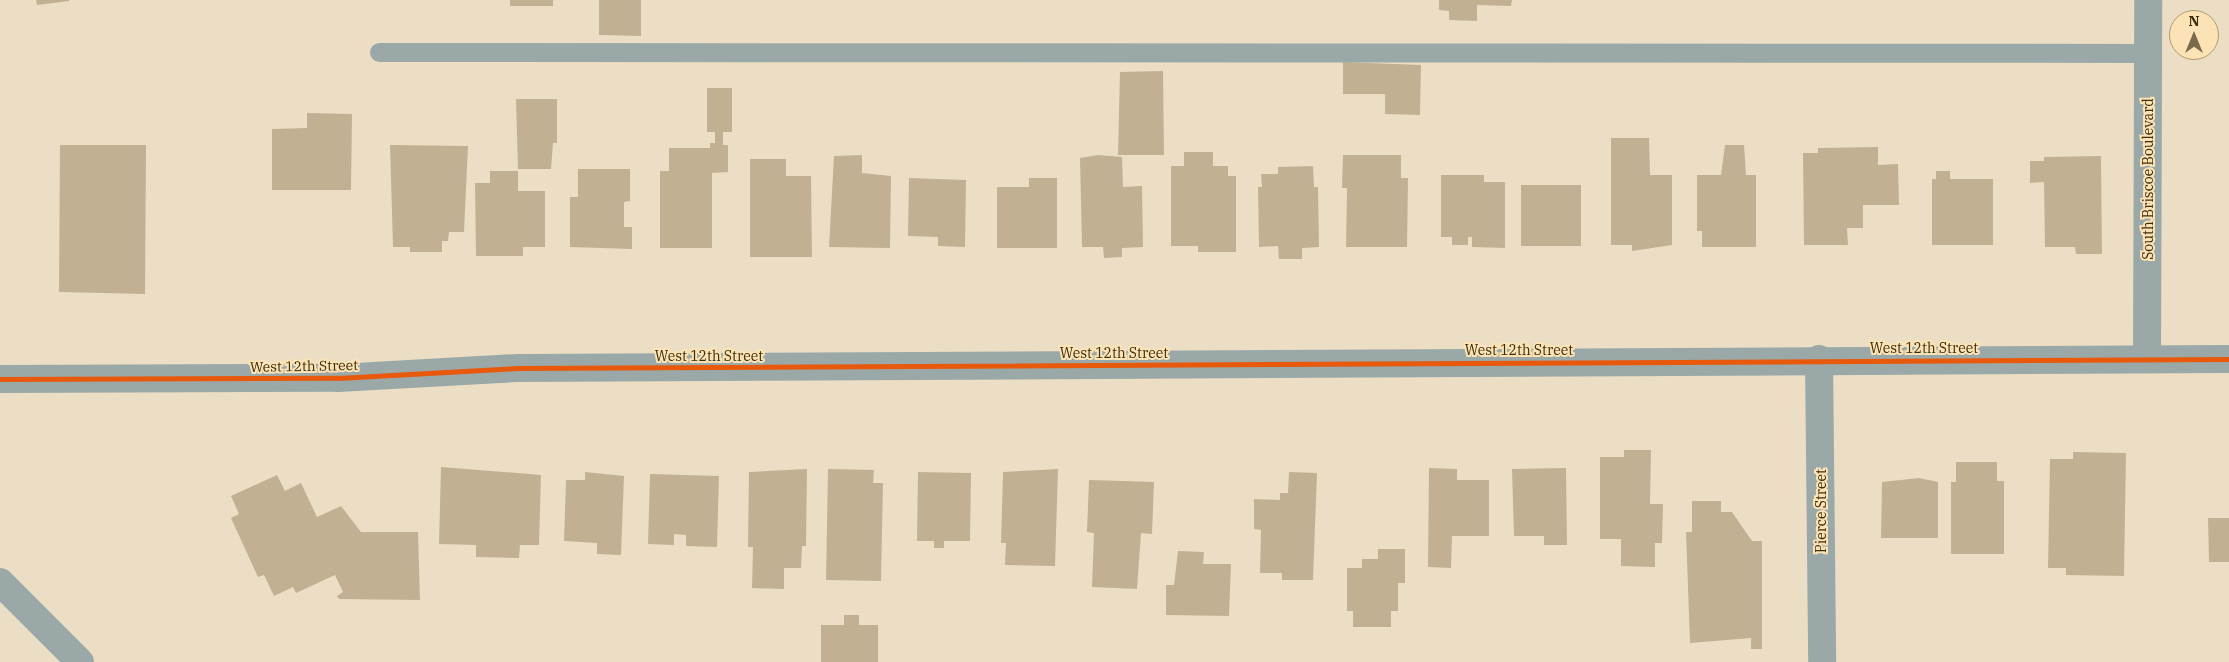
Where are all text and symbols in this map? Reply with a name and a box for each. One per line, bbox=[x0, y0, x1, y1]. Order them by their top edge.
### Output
north arrow bbox=[2169, 10, 2219, 60]
text: N bbox=[2188, 12, 2200, 30]
street label: South Briscoe Boulevard bbox=[2140, 98, 2156, 260]
street label: West 12th Street bbox=[1870, 340, 1978, 356]
street label: West 12th Street bbox=[1465, 342, 1573, 358]
street label: West 12th Street bbox=[1060, 345, 1168, 361]
street label: West 12th Street bbox=[655, 348, 763, 364]
street label: West 12th Street bbox=[250, 357, 358, 375]
street label: Pierce Street bbox=[1813, 469, 1829, 553]

